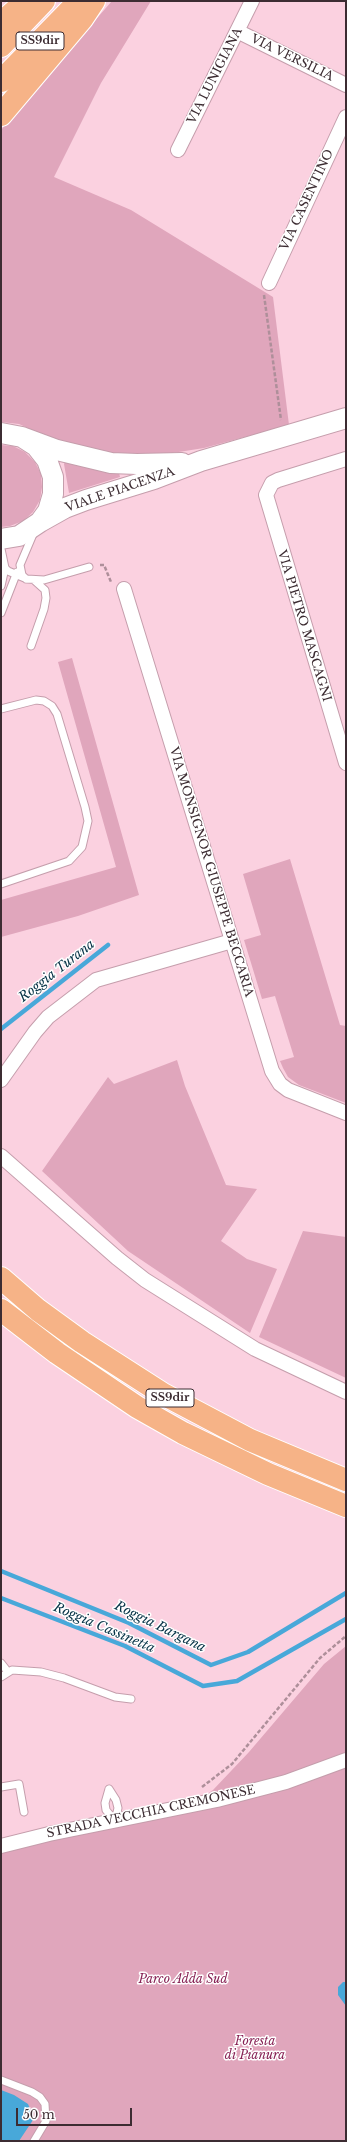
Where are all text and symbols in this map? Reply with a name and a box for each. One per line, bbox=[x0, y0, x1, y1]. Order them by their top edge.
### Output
street label: VIA LUNIGIANA bbox=[184, 25, 246, 127]
road number: SS9dir bbox=[16, 32, 64, 50]
street label: VIA VERSILIA bbox=[248, 32, 336, 84]
street label: VIA CASENTINO bbox=[277, 147, 337, 253]
street label: VIALE PIACENZA bbox=[64, 465, 176, 515]
street label: VIA PIETRO MASCAGNI bbox=[274, 549, 334, 703]
street label: VIA MONSIGNOR GIUSEPPE BECCARIA bbox=[166, 745, 256, 999]
water label: Roggia Turana bbox=[16, 937, 98, 1005]
road number: SS9dir bbox=[146, 1389, 194, 1407]
water label: Roggia Bargana bbox=[112, 1598, 208, 1656]
water label: Roggia Cassinetta bbox=[51, 1600, 157, 1656]
street label: STRADA VECCHIA CREMONESE bbox=[45, 1783, 257, 1841]
park label: Parco Adda Sud bbox=[138, 1973, 228, 1987]
park label: Foresta di Pianura bbox=[225, 2035, 285, 2063]
scale bar bbox=[18, 2100, 134, 2126]
text: 50 m bbox=[23, 2107, 55, 2122]

